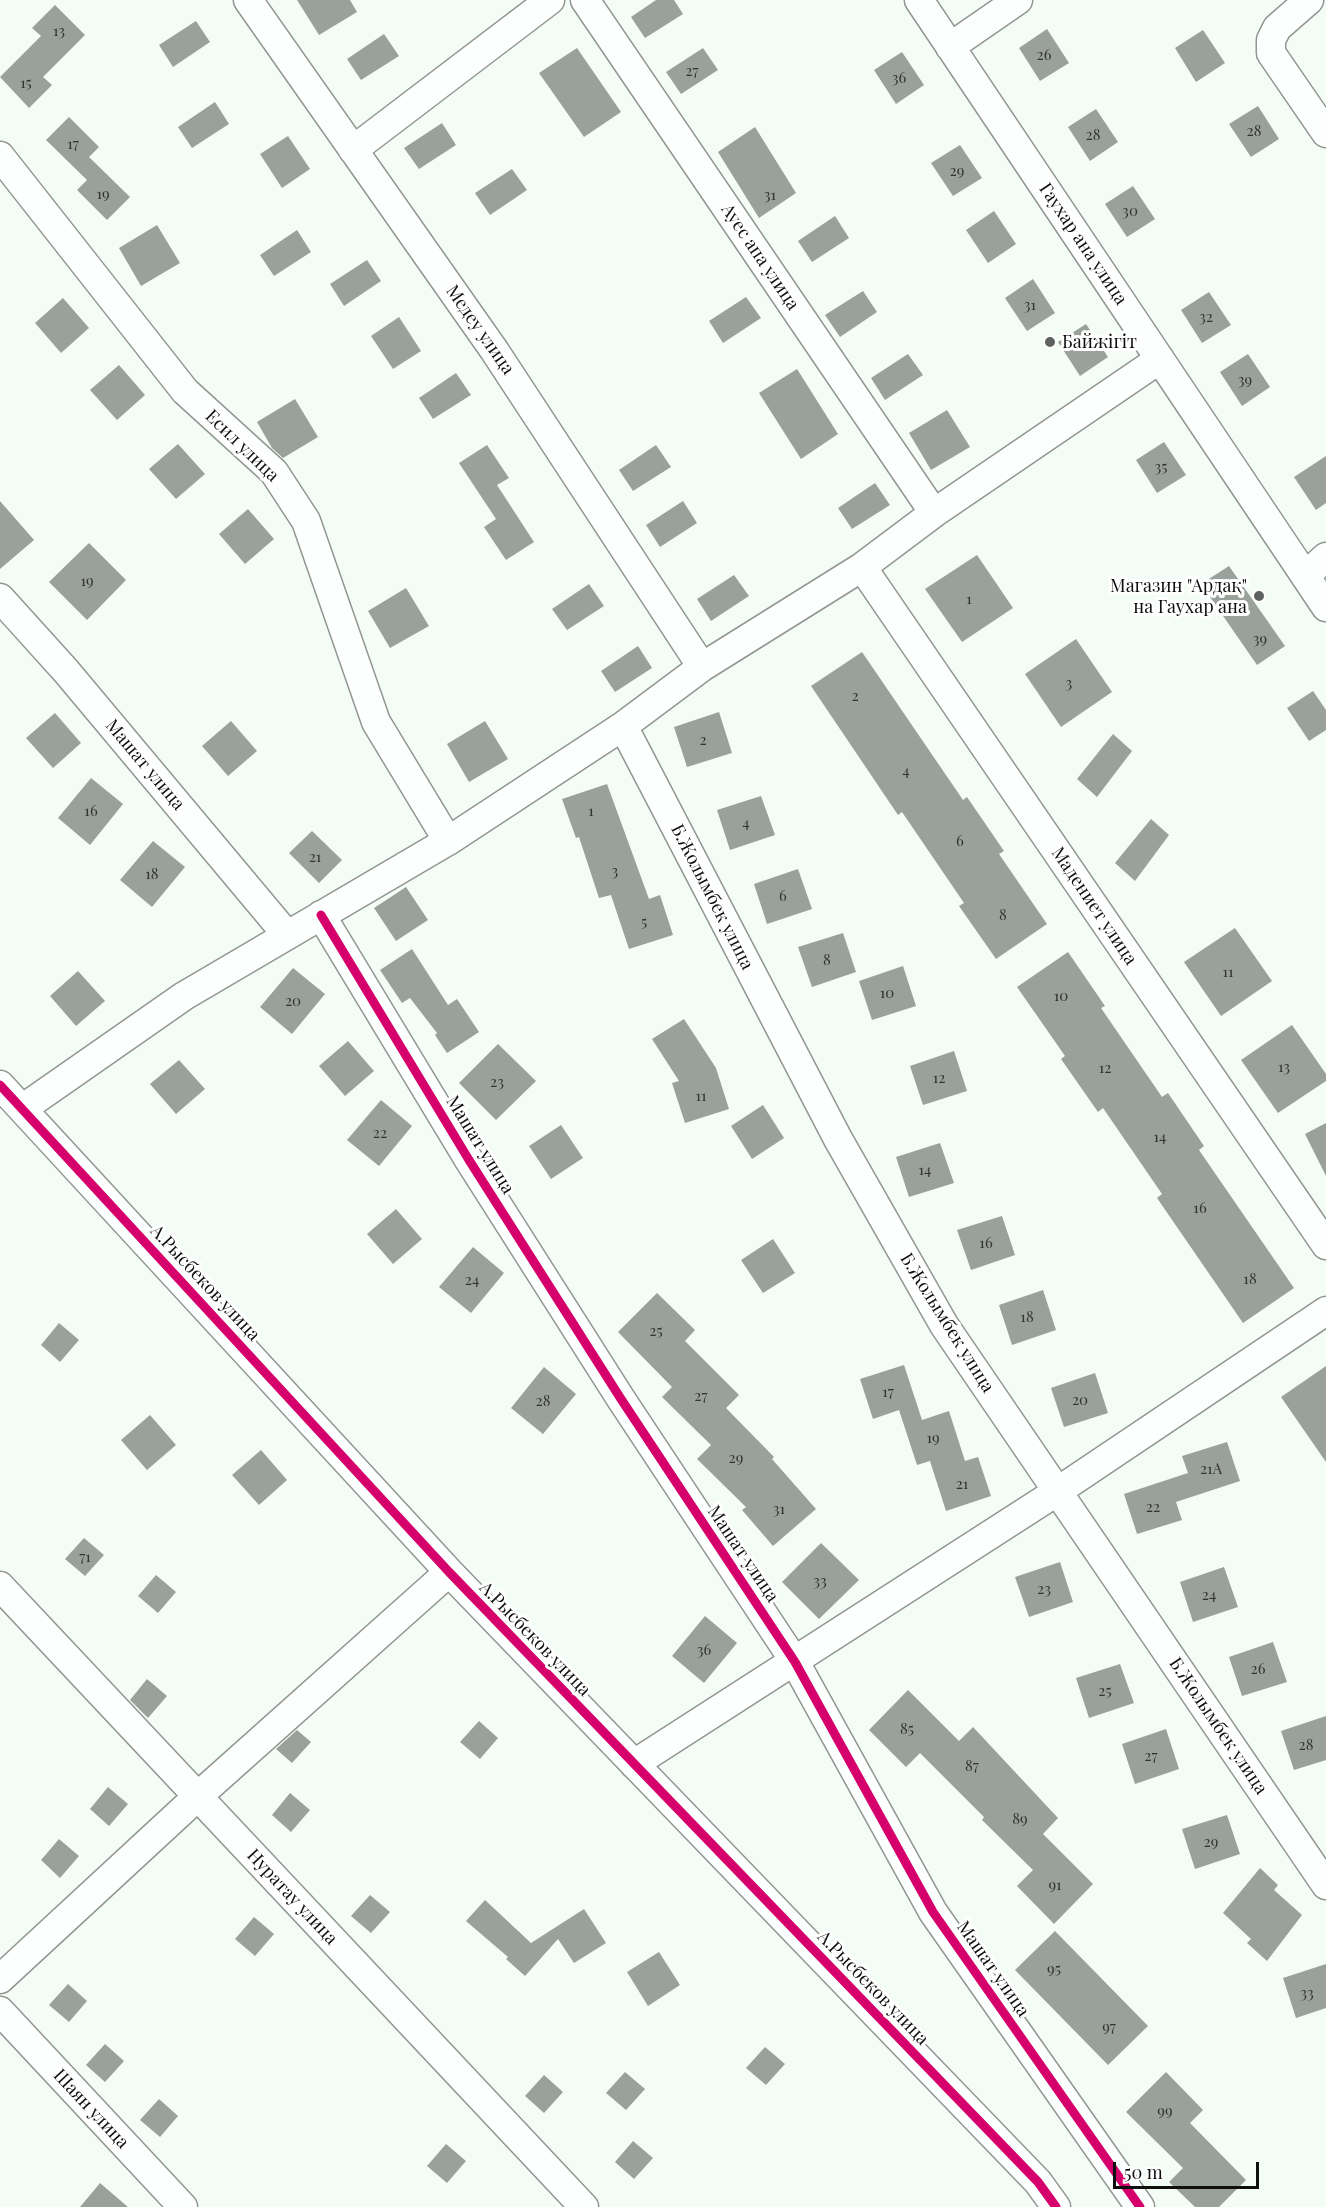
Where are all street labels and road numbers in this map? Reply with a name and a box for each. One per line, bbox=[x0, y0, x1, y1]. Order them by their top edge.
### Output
street label: Гаухар ана улица bbox=[1034, 179, 1132, 309]
street label: Ауес апа улица bbox=[716, 200, 804, 314]
street label: Медеу улица bbox=[441, 281, 519, 379]
street label: Есил улица bbox=[201, 406, 283, 486]
street label: Машат улица bbox=[101, 715, 189, 815]
street label: Б.Жолымбек улица bbox=[666, 821, 758, 973]
street label: Мадениет улица bbox=[1047, 843, 1141, 969]
street label: Машат улица bbox=[441, 1092, 519, 1198]
street label: А.Рысбеков улица bbox=[146, 1220, 264, 1346]
street label: Б.Жолымбек улица bbox=[895, 1249, 999, 1397]
street label: Машат улица bbox=[703, 1502, 783, 1606]
street label: А.Рысбеков улица bbox=[475, 1577, 595, 1701]
street label: Б.Жолымбек улица bbox=[1164, 1654, 1272, 1798]
street label: Нуратау улица bbox=[242, 1845, 342, 1949]
street label: Машат улица bbox=[952, 1917, 1034, 2021]
street label: А.Рысбеков улица bbox=[813, 1926, 933, 2050]
street label: Шаян улица bbox=[49, 2065, 133, 2153]

